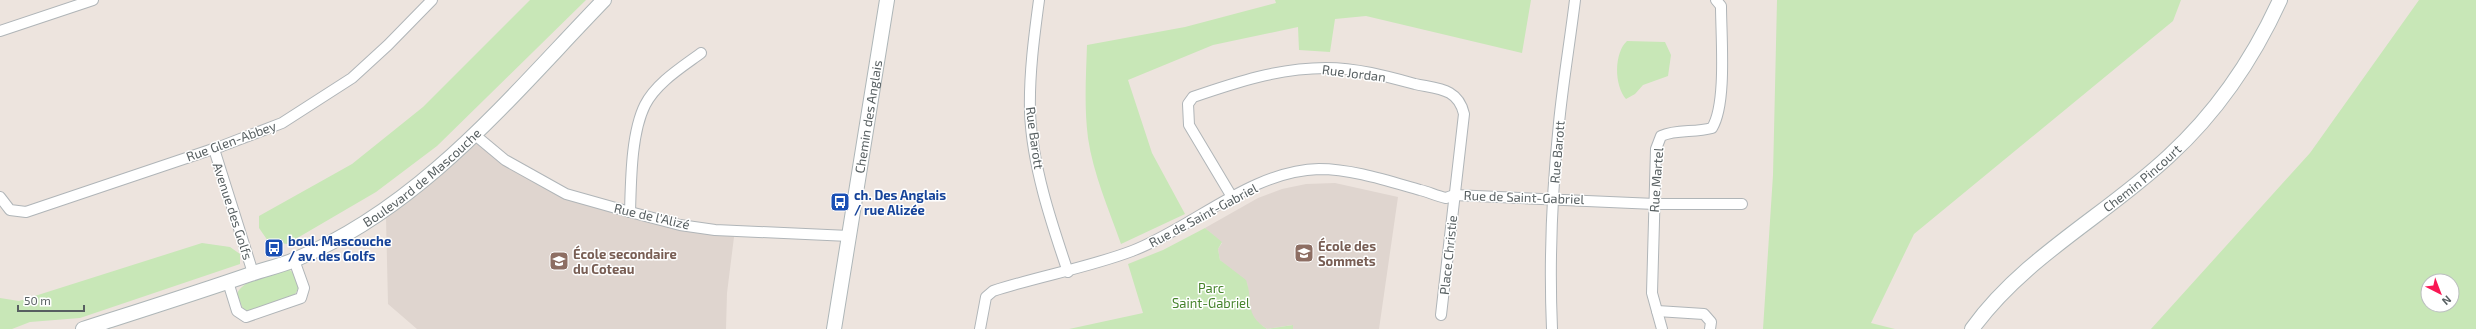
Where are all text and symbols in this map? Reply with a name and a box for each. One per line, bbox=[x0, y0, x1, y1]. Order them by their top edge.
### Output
street label: Chemin des Anglais bbox=[851, 59, 885, 175]
street label: Rue Jordan bbox=[1321, 61, 1387, 85]
street label: Rue Barott bbox=[1023, 106, 1047, 170]
street label: Rue Glen-Abbey bbox=[184, 117, 278, 165]
street label: Rue Barott bbox=[1546, 120, 1568, 184]
street label: Boulevard de Mascouche bbox=[360, 125, 484, 230]
street label: Chemin Pincourt bbox=[2100, 141, 2184, 215]
street label: Rue Martel bbox=[1646, 147, 1666, 213]
street label: Avenue des Golfs bbox=[210, 160, 256, 262]
street label: Rue de Saint-Gabriel bbox=[1146, 180, 1260, 250]
place label: ch. Des Anglais / rue Alizée bbox=[854, 187, 946, 218]
street label: Rue de Saint-Gabriel bbox=[1463, 187, 1585, 207]
bus stop icon: ch. Des Anglais / rue Alizée bbox=[829, 191, 851, 213]
street label: Rue de l'Alizé bbox=[613, 200, 691, 232]
street label: Place Christie bbox=[1436, 214, 1460, 296]
place label: boul. Mascouche / av. des Golfs bbox=[288, 233, 391, 264]
bus stop icon: boul. Mascouche / av. des Golfs bbox=[263, 237, 285, 259]
place label: École des Sommets bbox=[1318, 237, 1376, 269]
school or university icon: École des Sommets bbox=[1293, 242, 1315, 264]
place label: École secondaire du Coteau bbox=[573, 245, 677, 277]
school or university icon: École secondaire du Coteau bbox=[548, 250, 570, 272]
north arrow bbox=[2420, 273, 2460, 313]
park label: Parc Saint-Gabriel bbox=[1172, 280, 1250, 311]
scale bar bbox=[18, 287, 84, 313]
text: 50 m bbox=[24, 293, 51, 307]
text: N bbox=[2440, 293, 2454, 308]

